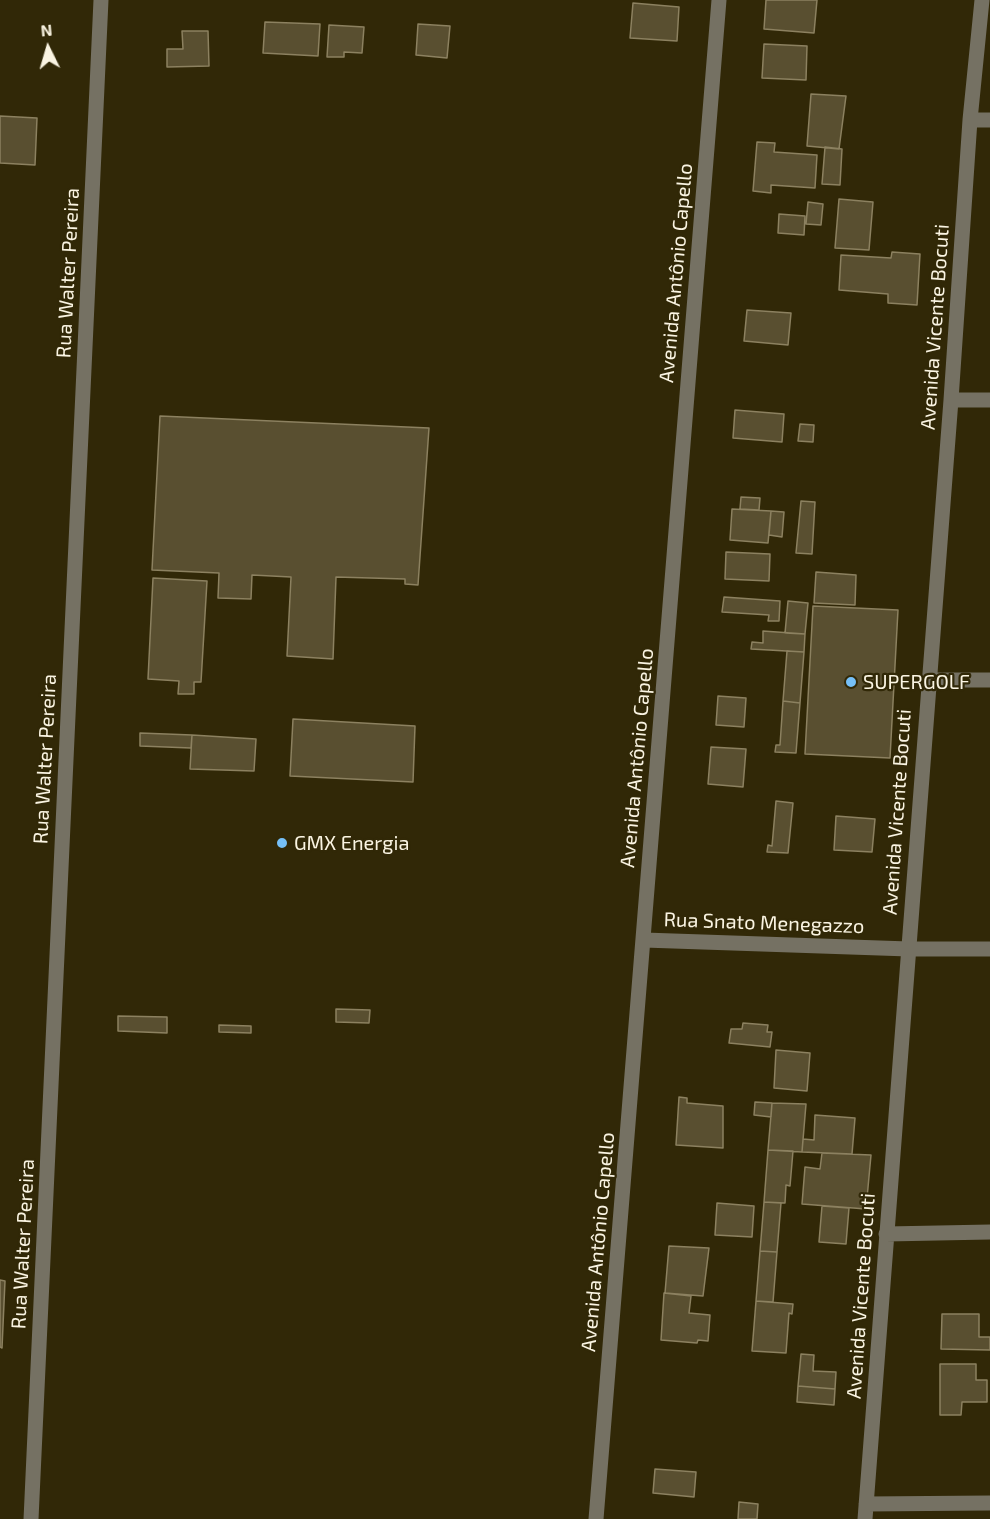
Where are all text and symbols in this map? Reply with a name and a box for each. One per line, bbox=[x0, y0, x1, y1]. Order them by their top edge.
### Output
north arrow bbox=[18, 18, 78, 78]
text: N bbox=[40, 20, 53, 40]
street label: Avenida Antônio Capello bbox=[654, 162, 698, 384]
street label: Rua Walter Pereira bbox=[52, 187, 84, 359]
street label: Avenida Vicente Bocuti bbox=[916, 223, 954, 431]
street label: Avenida Antônio Capello bbox=[615, 647, 659, 869]
place label: SUPERGOLF bbox=[863, 670, 970, 694]
street label: Rua Walter Pereira bbox=[29, 673, 61, 845]
marker: SUPERGOLF bbox=[844, 675, 858, 689]
street label: Avenida Vicente Bocuti bbox=[878, 708, 916, 916]
place label: GMX Energia bbox=[294, 831, 409, 855]
marker: GMX Energia bbox=[275, 836, 289, 850]
street label: Rua Snato Menegazzo bbox=[663, 908, 865, 938]
street label: Avenida Antônio Capello bbox=[576, 1131, 620, 1353]
street label: Rua Walter Pereira bbox=[7, 1158, 39, 1330]
street label: Avenida Vicente Bocuti bbox=[842, 1192, 880, 1400]

